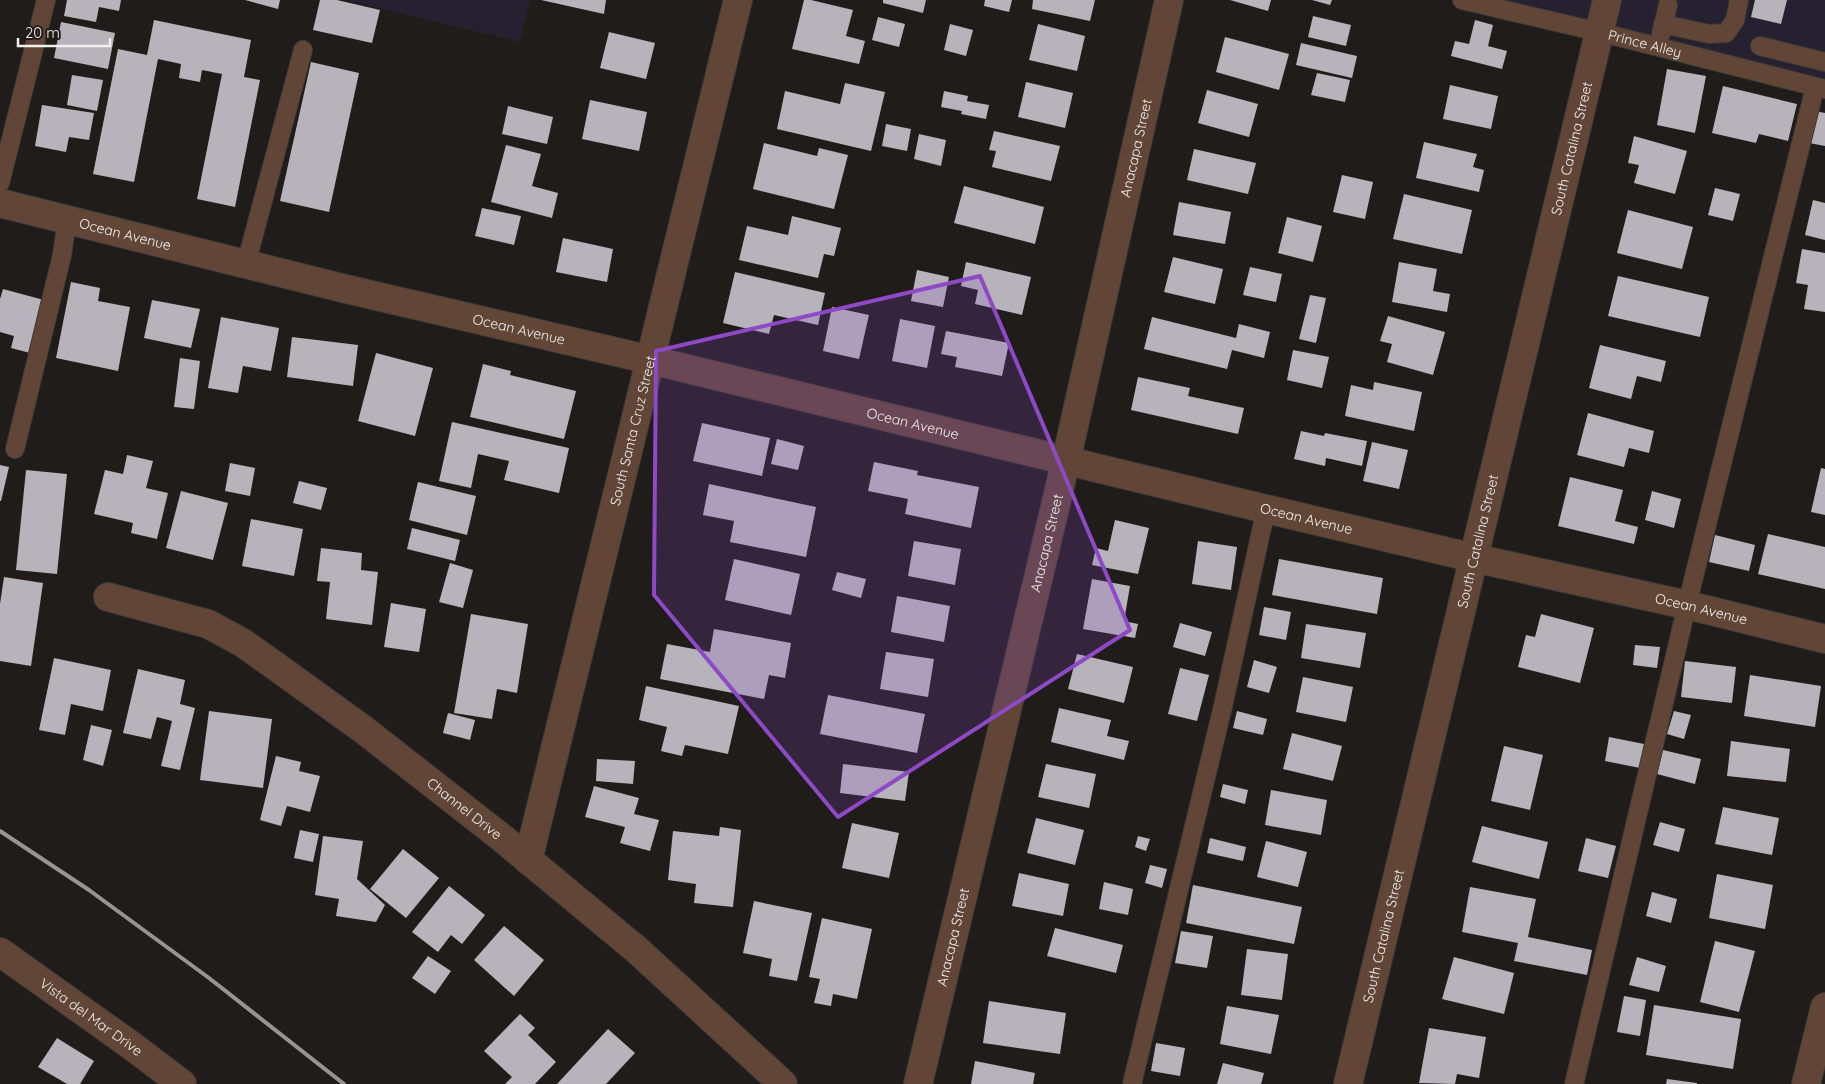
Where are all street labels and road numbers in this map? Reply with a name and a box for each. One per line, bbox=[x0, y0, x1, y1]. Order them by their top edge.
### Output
street label: Prince Alley bbox=[1606, 26, 1683, 61]
street label: South Catalina Street bbox=[1547, 80, 1596, 217]
street label: Anacapa Street bbox=[1116, 97, 1156, 199]
street label: Ocean Avenue bbox=[77, 214, 173, 254]
street label: Ocean Avenue bbox=[471, 310, 567, 349]
street label: South Santa Cruz Street bbox=[606, 354, 660, 507]
street label: Ocean Avenue bbox=[865, 404, 961, 443]
street label: South Catalina Street bbox=[1453, 472, 1502, 610]
street label: Anacapa Street bbox=[1026, 492, 1067, 594]
street label: Ocean Avenue bbox=[1258, 499, 1355, 538]
street label: Ocean Avenue bbox=[1653, 589, 1749, 629]
street label: Channel Drive bbox=[423, 774, 506, 844]
street label: South Catalina Street bbox=[1359, 867, 1408, 1005]
street label: Anacapa Street bbox=[933, 886, 973, 988]
street label: Vista del Mar Drive bbox=[36, 974, 146, 1060]

